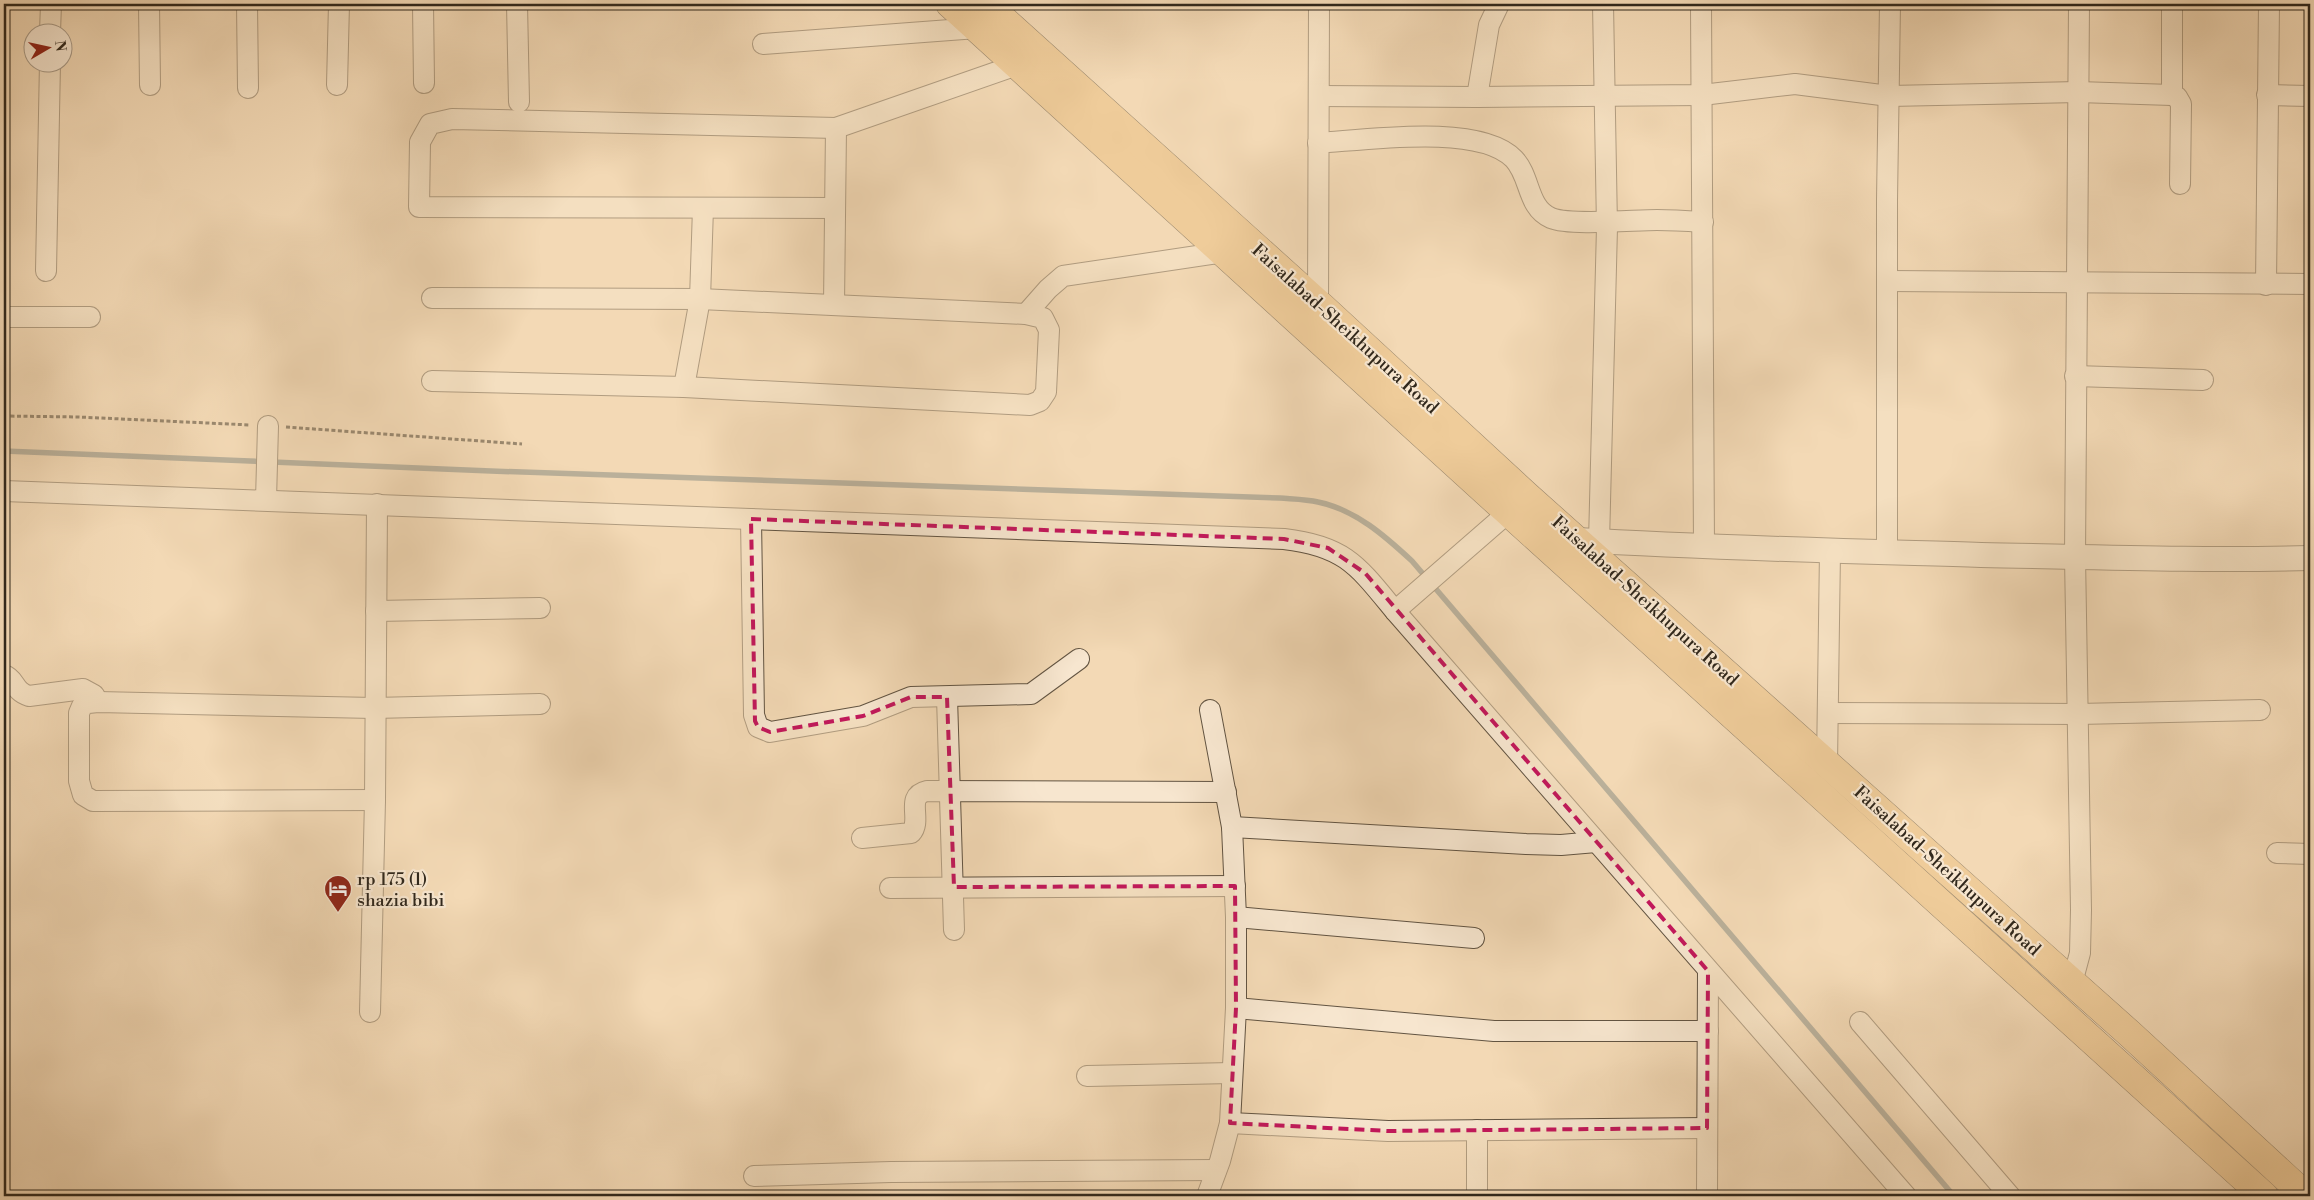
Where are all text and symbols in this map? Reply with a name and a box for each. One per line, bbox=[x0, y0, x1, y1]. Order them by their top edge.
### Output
north arrow bbox=[22, 22, 72, 72]
text: N bbox=[50, 39, 70, 53]
street label: Faisalabad-Sheikhupura Road bbox=[1247, 239, 1444, 420]
street label: Faisalabad-Sheikhupura Road bbox=[1547, 511, 1744, 692]
street label: Faisalabad-Sheikhupura Road bbox=[1849, 781, 2046, 962]
place label: rp 175 (1) shazia bibi bbox=[357, 868, 445, 912]
hotel icon: rp 175 (1) shazia bibi bbox=[323, 874, 353, 913]

